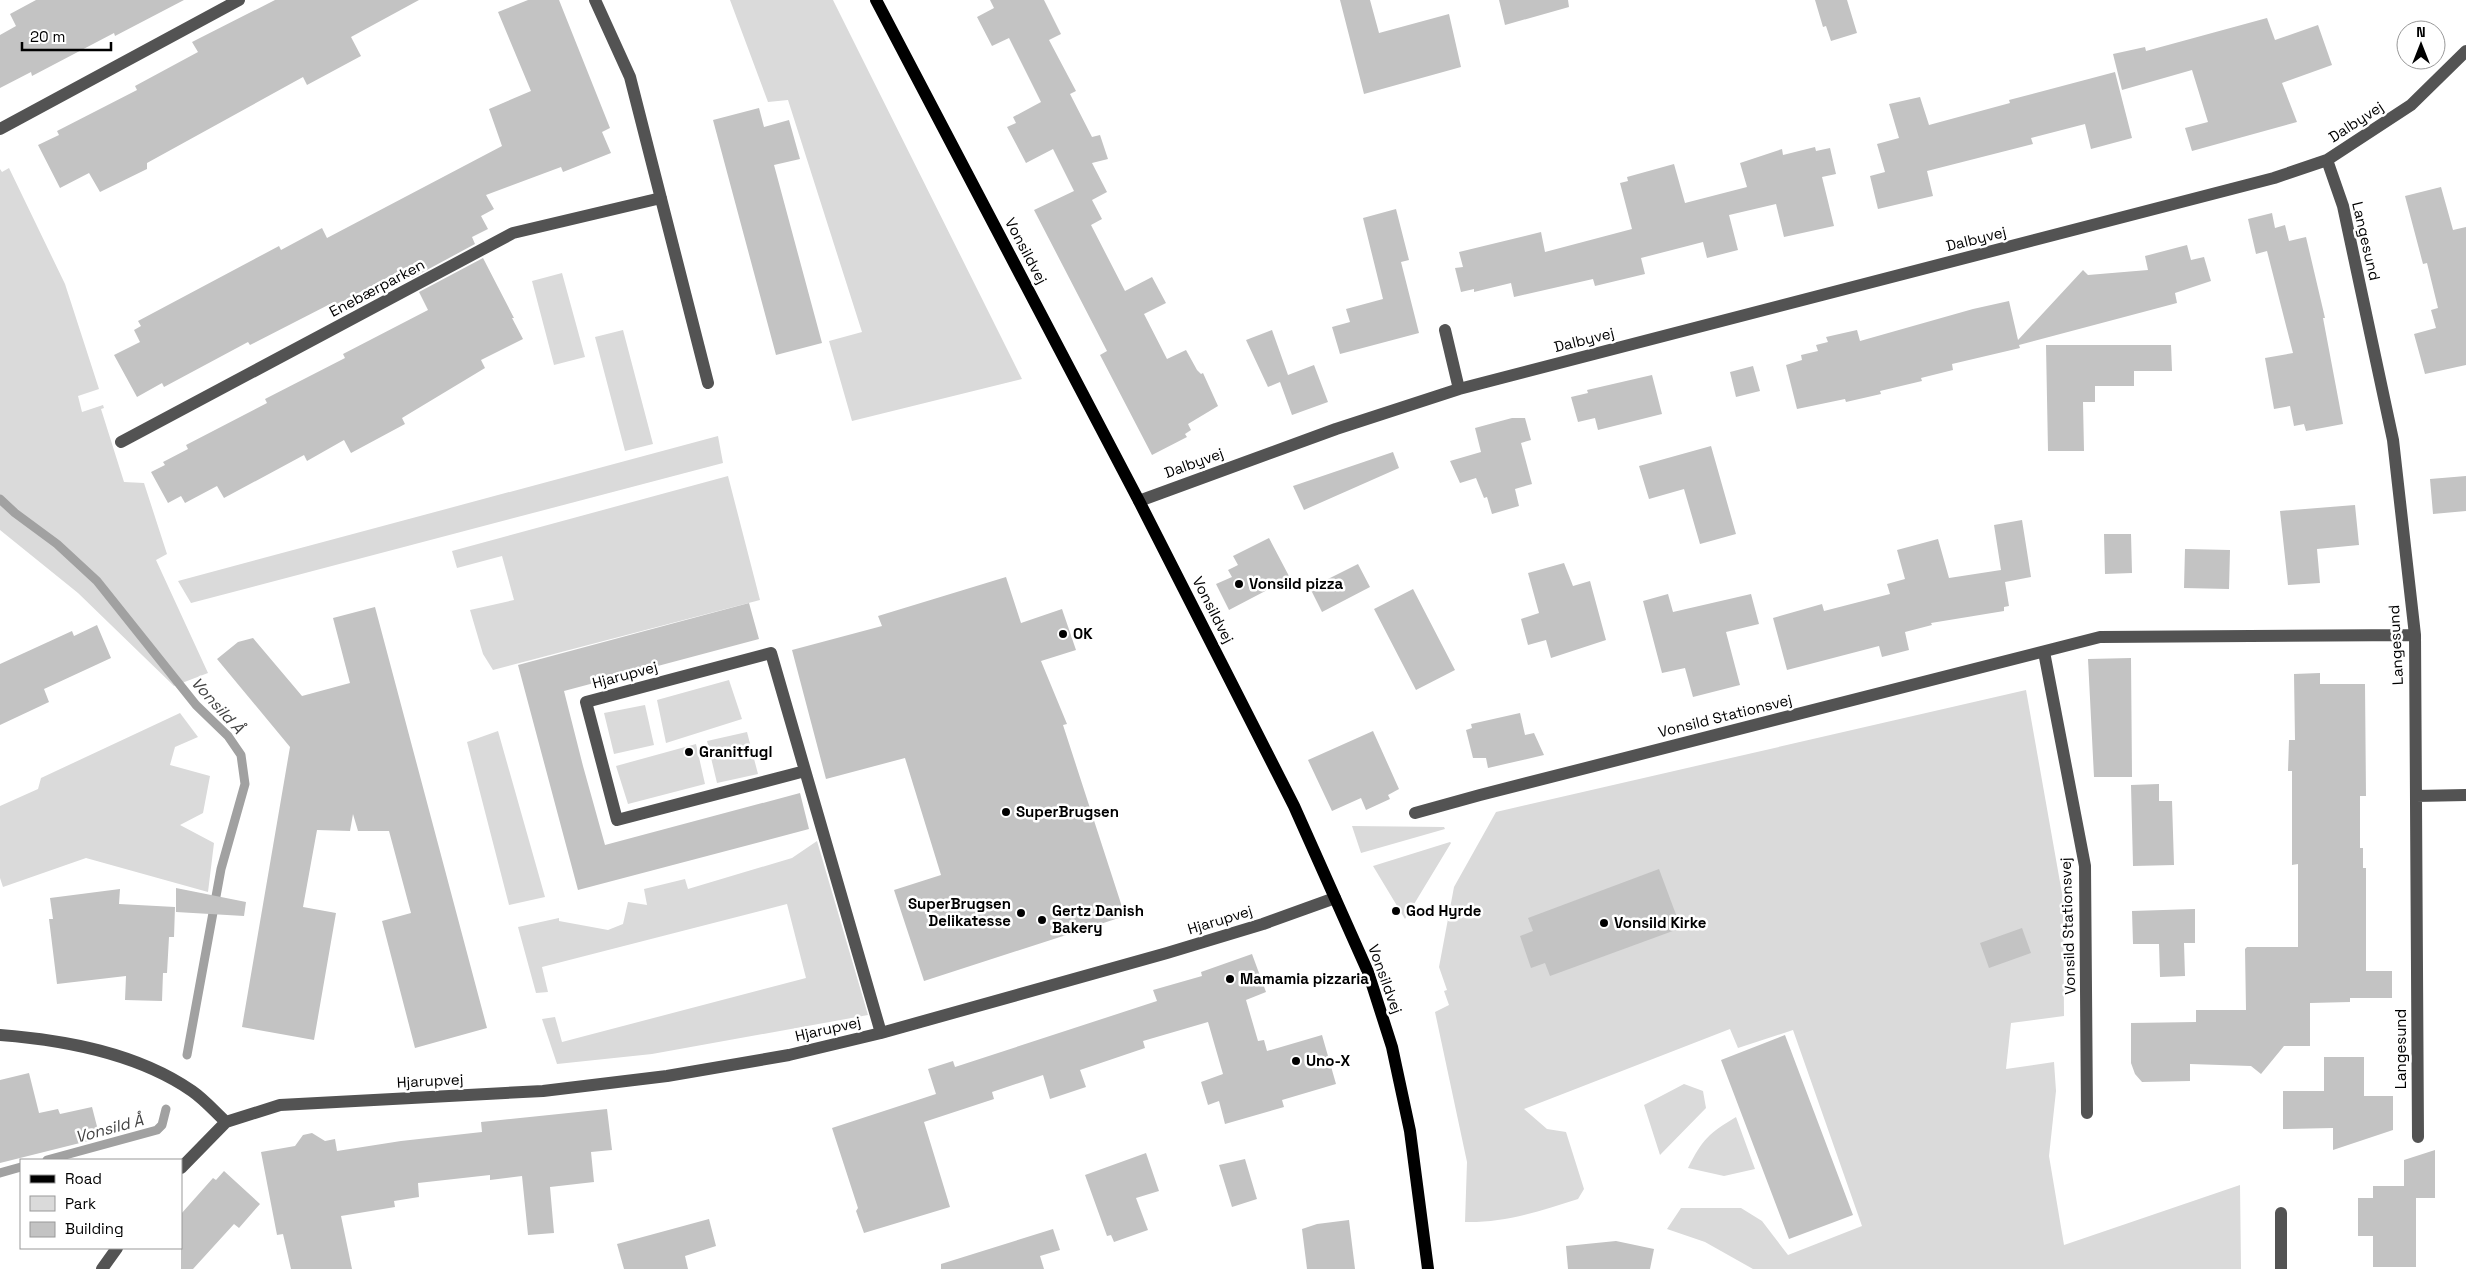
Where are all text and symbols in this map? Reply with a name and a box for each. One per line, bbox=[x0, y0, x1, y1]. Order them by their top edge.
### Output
scale bar bbox=[22, 20, 111, 52]
north arrow bbox=[2396, 20, 2446, 70]
text: N bbox=[2416, 23, 2426, 41]
text: 20 m bbox=[30, 27, 65, 46]
street label: Dalbyvej bbox=[2325, 97, 2387, 146]
street label: Langesund bbox=[2348, 200, 2385, 282]
street label: Vonsildvej bbox=[1001, 214, 1052, 287]
street label: Dalbyvej bbox=[1944, 222, 2008, 255]
street label: Enebærparken bbox=[326, 254, 428, 321]
street label: Dalbyvej bbox=[1552, 323, 1616, 356]
street label: Dalbyvej bbox=[1162, 443, 1226, 482]
street label: Vonsildvej bbox=[1189, 573, 1238, 646]
place label: Vonsild pizza bbox=[1249, 574, 1344, 593]
marker: Vonsild pizza bbox=[1233, 578, 1245, 590]
street label: Langesund bbox=[2384, 604, 2407, 686]
place label: OK bbox=[1073, 624, 1093, 643]
marker: OK bbox=[1057, 628, 1069, 640]
street label: Hjarupvej bbox=[590, 657, 660, 692]
water label: Vonsild Å bbox=[187, 672, 249, 739]
street label: Vonsild Stationsvej bbox=[1656, 690, 1794, 741]
place label: Granitfugl bbox=[699, 742, 772, 761]
marker: Granitfugl bbox=[683, 746, 695, 758]
place label: SuperBrugsen bbox=[1016, 802, 1119, 821]
marker: SuperBrugsen bbox=[1000, 806, 1012, 818]
street label: Vonsild Stationsvej bbox=[2056, 857, 2079, 995]
place label: SuperBrugsen Delikatesse bbox=[908, 894, 1011, 930]
place label: Gertz Danish Bakery bbox=[1052, 901, 1144, 937]
street label: Hjarupvej bbox=[1185, 901, 1255, 938]
place label: God Hyrde bbox=[1406, 901, 1482, 920]
marker: God Hyrde bbox=[1390, 905, 1402, 917]
marker: SuperBrugsen Delikatesse bbox=[1015, 907, 1027, 919]
place label: Vonsild Kirke bbox=[1614, 913, 1707, 932]
marker: Gertz Danish Bakery bbox=[1036, 914, 1048, 926]
marker: Vonsild Kirke bbox=[1598, 917, 1610, 929]
street label: Vonsildvej bbox=[1364, 942, 1407, 1016]
place label: Mamamia pizzaria bbox=[1240, 969, 1369, 988]
marker: Mamamia pizzaria bbox=[1224, 973, 1236, 985]
street label: Langesund bbox=[2391, 1009, 2410, 1089]
street label: Hjarupvej bbox=[793, 1012, 863, 1045]
place label: Uno-X bbox=[1306, 1051, 1350, 1070]
marker: Uno-X bbox=[1290, 1055, 1302, 1067]
street label: Hjarupvej bbox=[396, 1069, 464, 1092]
water label: Vonsild Å bbox=[73, 1109, 146, 1148]
legend bbox=[20, 1159, 182, 1249]
text: Road bbox=[65, 1169, 102, 1188]
text: Park bbox=[65, 1194, 96, 1213]
text: Building bbox=[65, 1219, 124, 1238]

